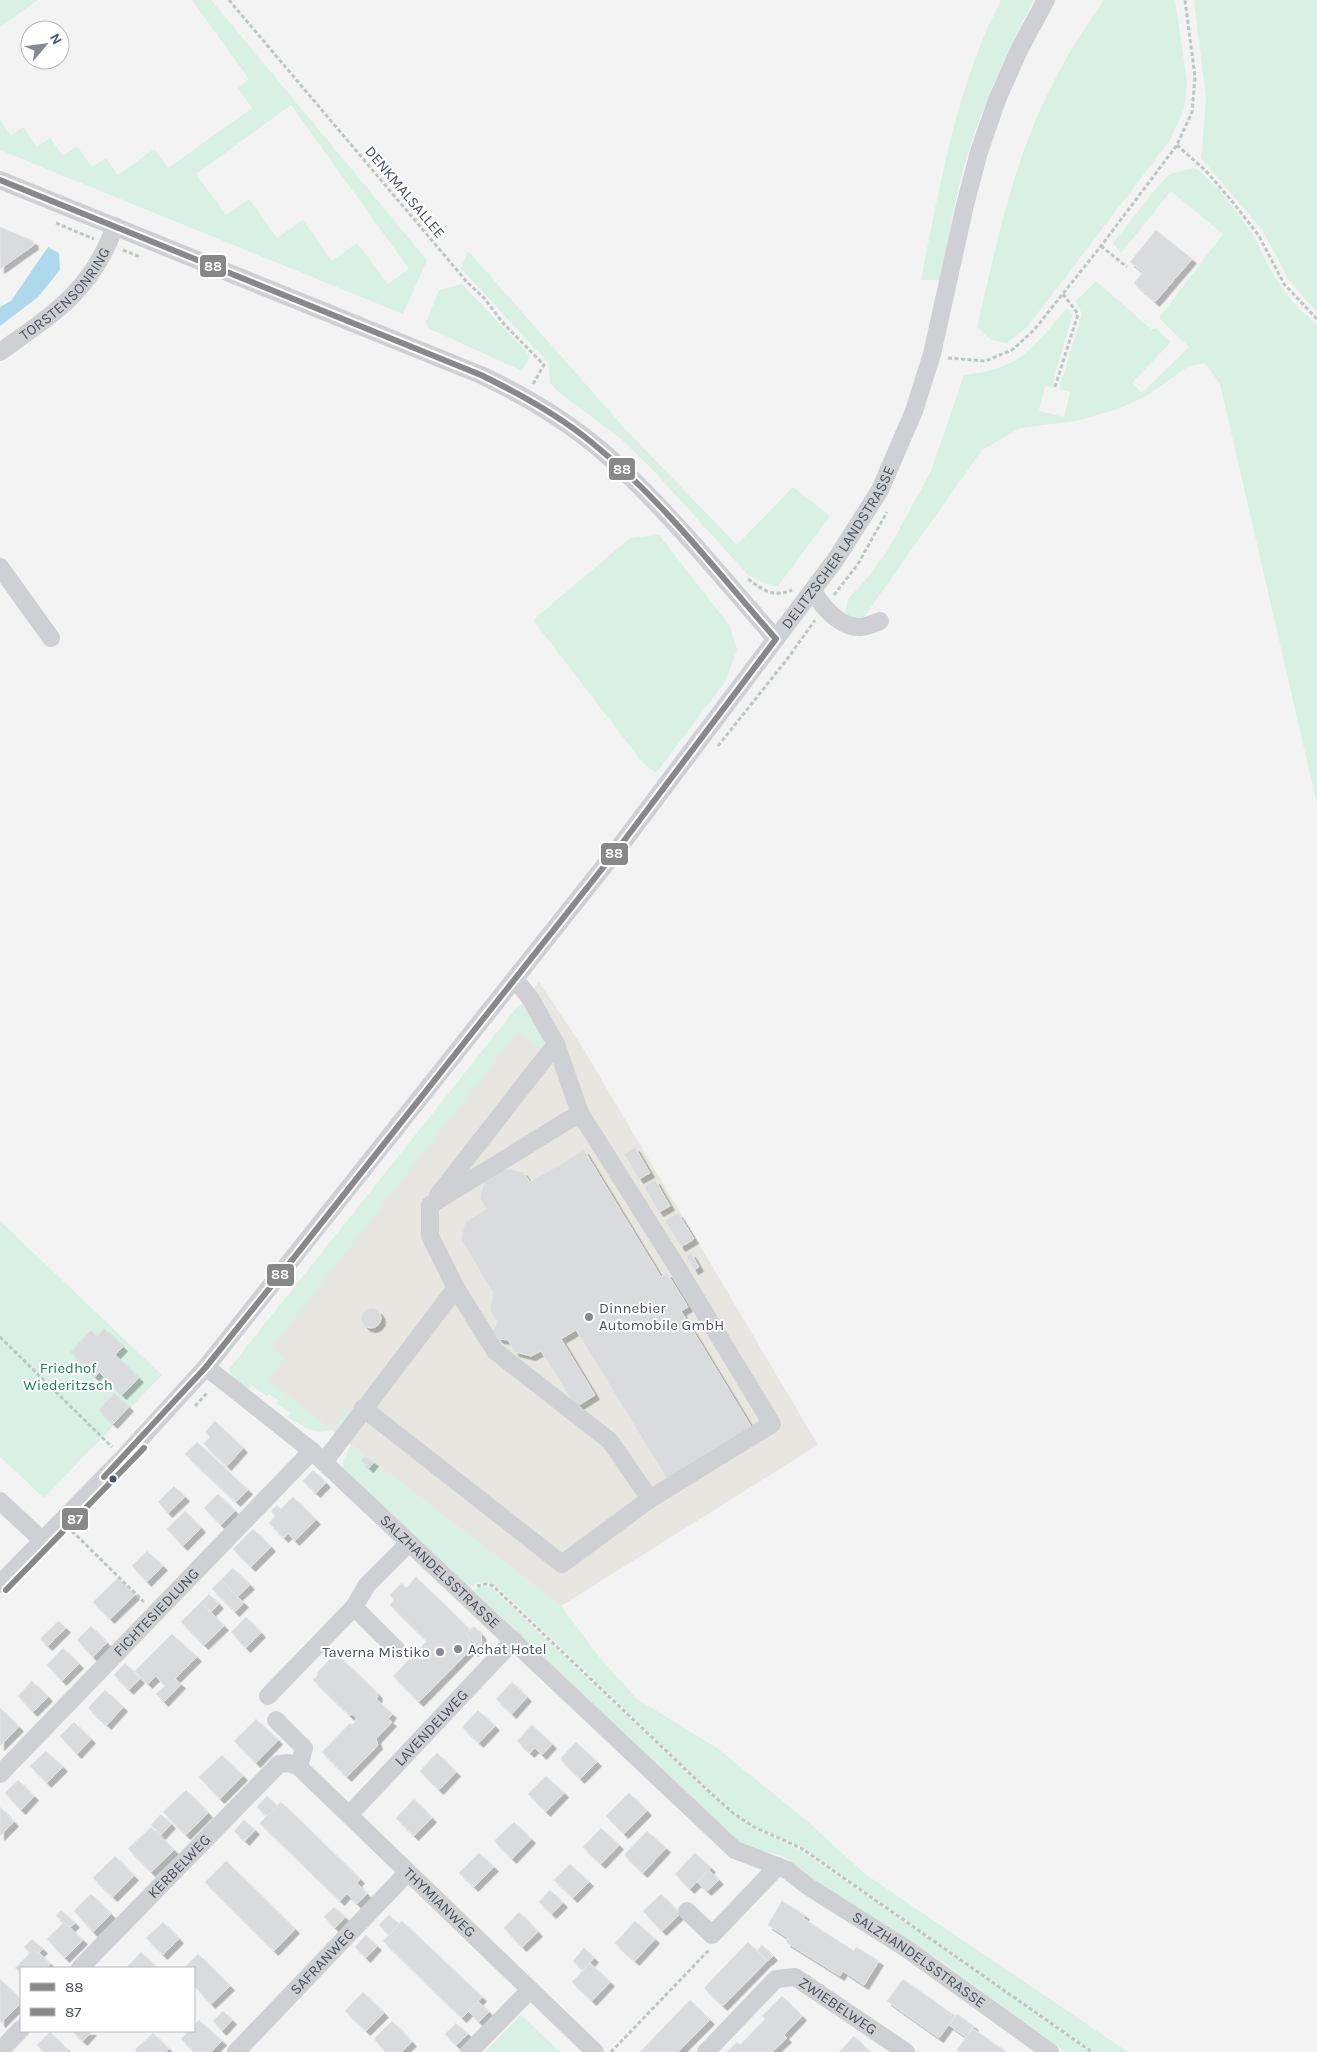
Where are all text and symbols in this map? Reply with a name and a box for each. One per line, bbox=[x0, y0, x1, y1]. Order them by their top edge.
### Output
north arrow bbox=[20, 20, 70, 70]
text: N bbox=[46, 30, 66, 47]
street label: DENKMALSALLEE bbox=[361, 142, 449, 242]
street label: TORSTENSONRING bbox=[16, 244, 114, 344]
line badge: 88 bbox=[199, 254, 227, 278]
text: 88 bbox=[204, 258, 222, 275]
line badge: 88 bbox=[608, 457, 636, 481]
text: 88 bbox=[613, 461, 631, 478]
street label: DELITZSCHER LANDSTRASSE bbox=[778, 463, 898, 632]
line badge: 88 bbox=[600, 842, 629, 866]
text: 88 bbox=[605, 845, 623, 862]
line badge: 88 bbox=[266, 1263, 295, 1287]
text: 88 bbox=[271, 1266, 289, 1283]
place label: Dinnebier Automobile GmbH bbox=[599, 1299, 724, 1334]
marker: Dinnebier Automobile GmbH bbox=[583, 1311, 595, 1323]
park label: Friedhof Wiederitzsch bbox=[23, 1359, 113, 1394]
unlabelled marker bbox=[108, 1474, 118, 1484]
line badge: 87 bbox=[61, 1507, 89, 1531]
text: 87 bbox=[67, 1511, 83, 1528]
street label: SALZHANDELSSTRASSE bbox=[376, 1511, 503, 1632]
street label: FICHTESIEDLUNG bbox=[110, 1564, 203, 1660]
place label: Achat Hotel bbox=[468, 1640, 547, 1658]
place label: Taverna Mistiko bbox=[322, 1643, 430, 1661]
marker: Achat Hotel bbox=[452, 1643, 464, 1655]
marker: Taverna Mistiko bbox=[434, 1646, 446, 1658]
street label: LAVENDELWEG bbox=[391, 1686, 472, 1770]
street label: KERBELWEG bbox=[144, 1831, 214, 1902]
street label: THYMIANWEG bbox=[400, 1864, 479, 1941]
street label: SALZHANDELSSTRASSE bbox=[849, 1908, 989, 2012]
street label: SAFRANWEG bbox=[286, 1925, 358, 1999]
legend bbox=[20, 1967, 195, 2032]
street label: ZWIEBELWEG bbox=[795, 1973, 880, 2039]
text: 88 bbox=[65, 1978, 83, 1996]
text: 87 bbox=[65, 2003, 81, 2021]

